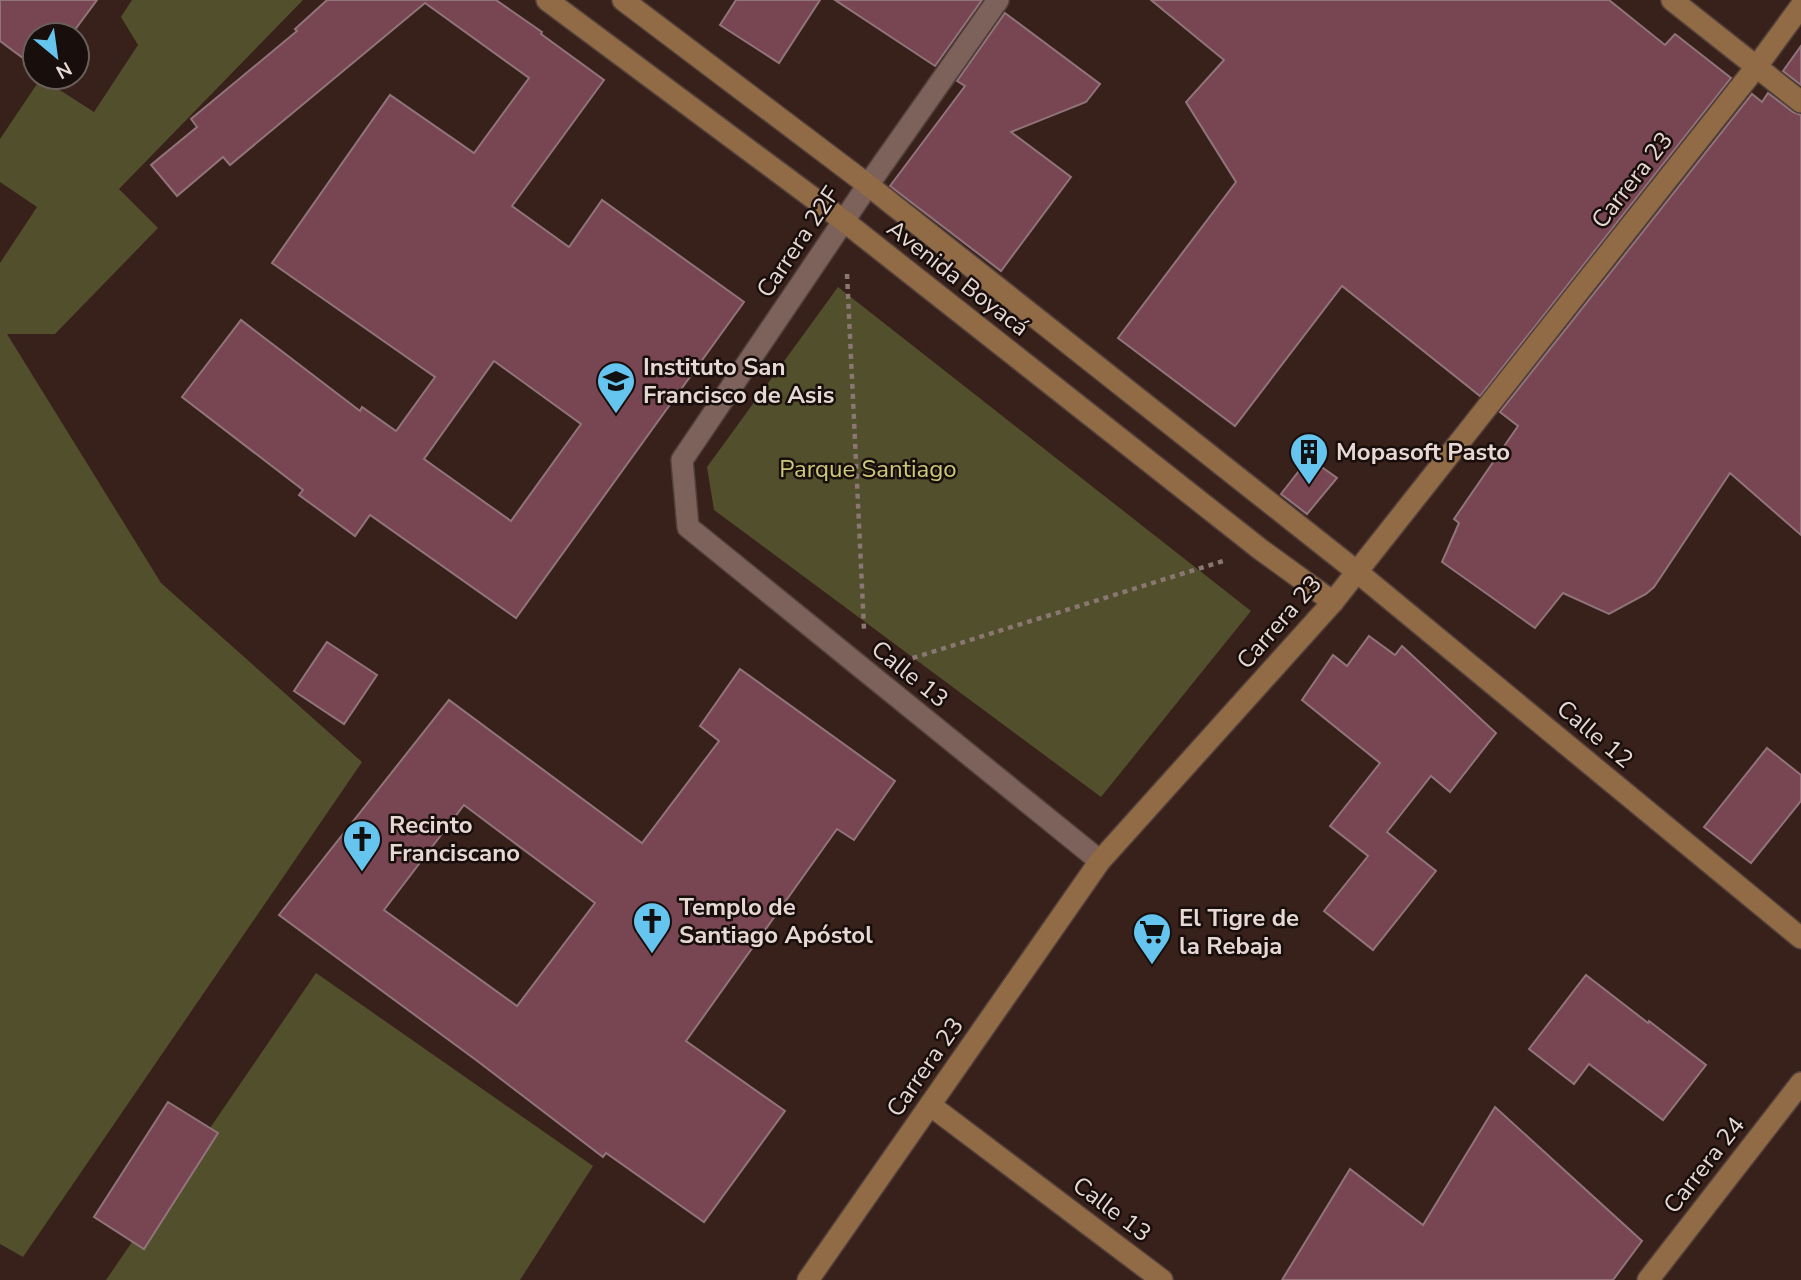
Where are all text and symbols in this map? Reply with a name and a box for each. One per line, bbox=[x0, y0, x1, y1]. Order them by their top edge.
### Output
north arrow bbox=[21, 21, 91, 91]
text: N bbox=[51, 55, 76, 85]
street label: Carrera 23 bbox=[1584, 125, 1680, 235]
street label: Carrera 22F bbox=[749, 180, 847, 304]
street label: Avenida Boyacá bbox=[880, 212, 1036, 344]
place label: Instituto San Francisco de Asis bbox=[643, 351, 834, 411]
school or university icon: Instituto San Francisco de Asis bbox=[595, 360, 637, 415]
building icon: Mopasoft Pasto bbox=[1288, 431, 1330, 486]
place label: Mopasoft Pasto bbox=[1336, 436, 1510, 468]
park label: Parque Santiago bbox=[779, 453, 957, 485]
street label: Carrera 23 bbox=[1229, 568, 1329, 676]
street label: Calle 13 bbox=[865, 633, 955, 715]
street label: Calle 12 bbox=[1550, 693, 1640, 775]
place label: Recinto Franciscano bbox=[389, 809, 520, 869]
church icon: Recinto Franciscano bbox=[341, 818, 383, 873]
place label: Templo de Santiago Apóstol bbox=[679, 891, 873, 951]
church icon: Templo de Santiago Apóstol bbox=[631, 900, 673, 955]
place label: El Tigre de la Rebaja bbox=[1179, 902, 1299, 962]
supermarket icon: El Tigre de la Rebaja bbox=[1131, 911, 1173, 966]
street label: Carrera 23 bbox=[879, 1011, 971, 1123]
street label: Carrera 24 bbox=[1656, 1110, 1752, 1220]
street label: Calle 13 bbox=[1066, 1169, 1158, 1249]

